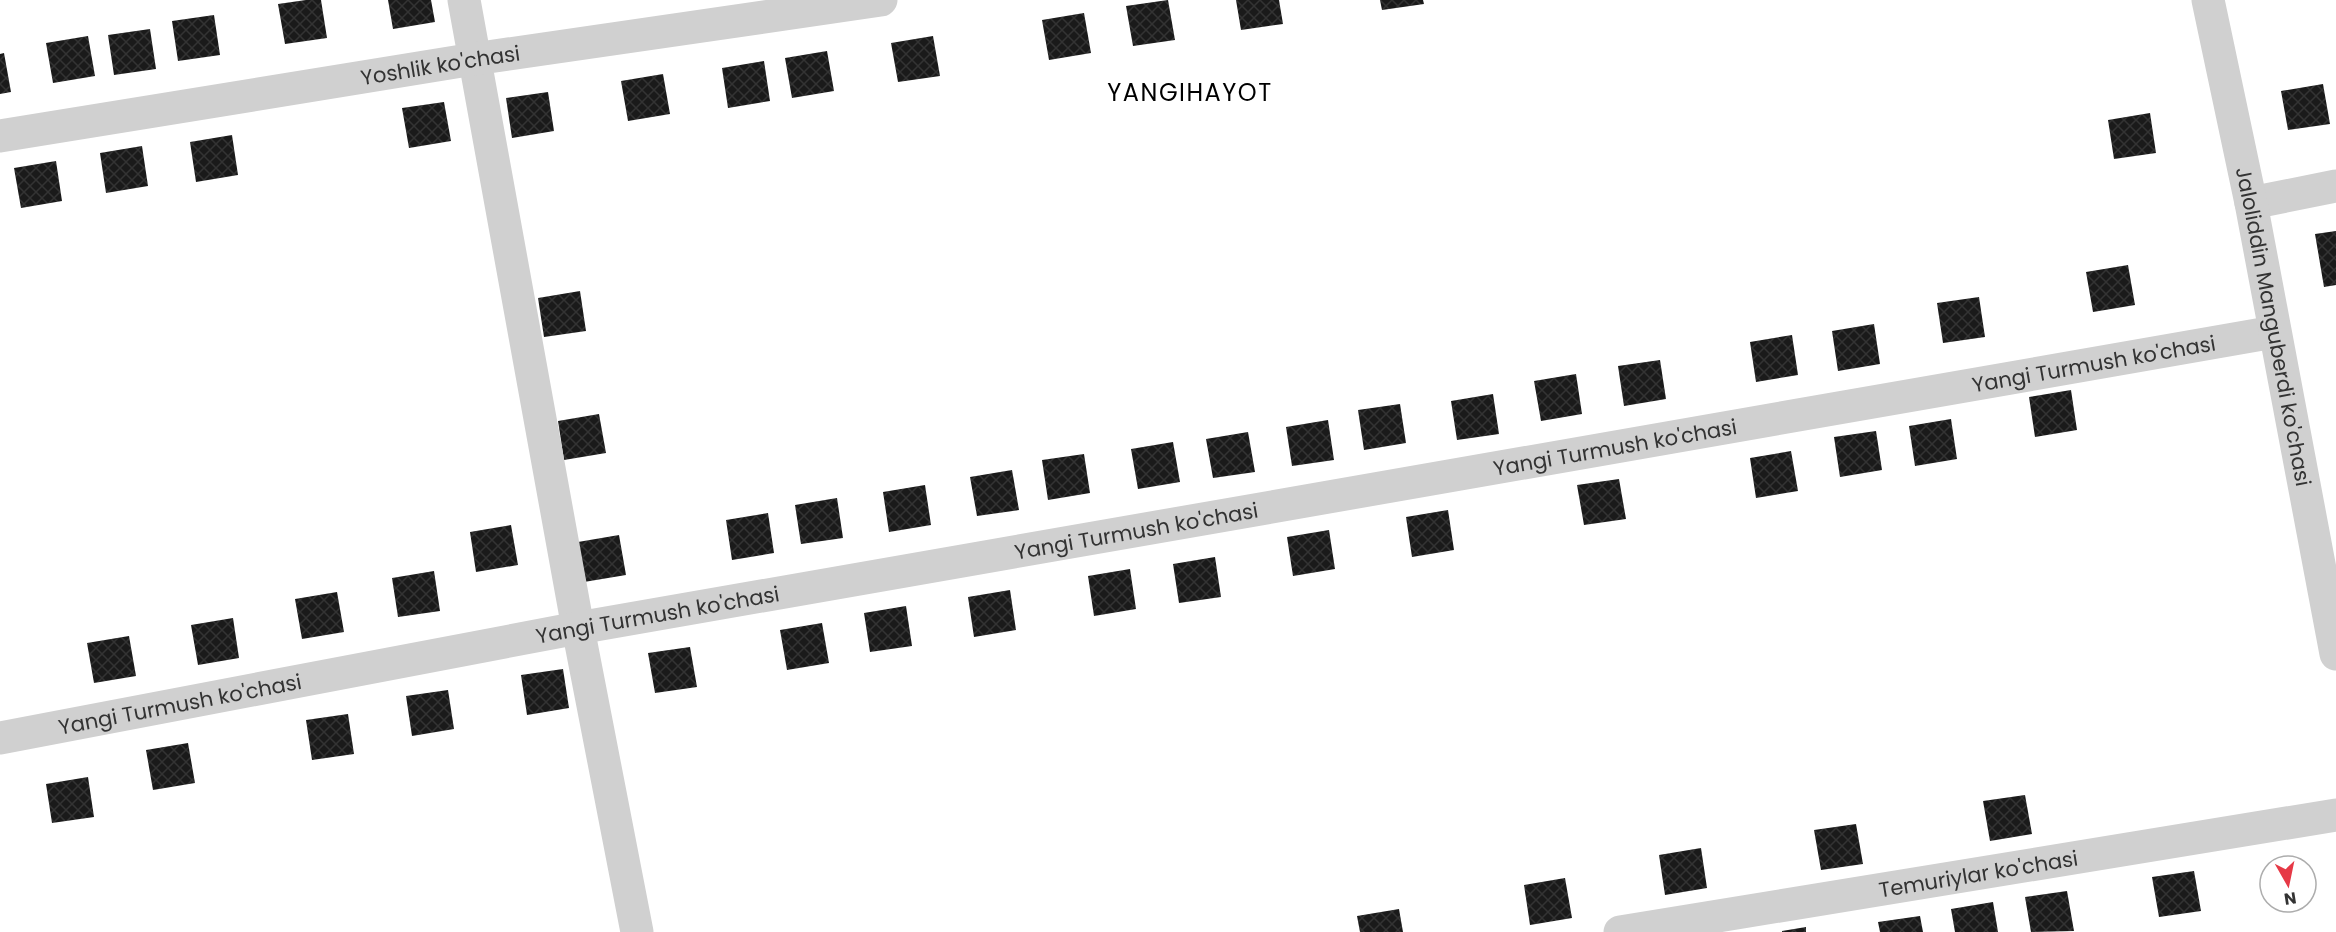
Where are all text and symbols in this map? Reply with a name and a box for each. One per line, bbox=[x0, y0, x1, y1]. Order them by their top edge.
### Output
street label: Yoshlik ko'chasi bbox=[358, 38, 522, 92]
district label: YANGIHAYOT bbox=[1107, 76, 1273, 109]
street label: Jaloliddin Manguberdi ko'chasi bbox=[2229, 164, 2319, 488]
street label: Yangi Turmush ko'chasi bbox=[1970, 328, 2218, 399]
street label: Yangi Turmush ko'chasi bbox=[1491, 412, 1739, 483]
street label: Yangi Turmush ko'chasi bbox=[1012, 495, 1260, 566]
street label: Yangi Turmush ko'chasi bbox=[533, 579, 782, 650]
street label: Yangi Turmush ko'chasi bbox=[56, 666, 304, 741]
street label: Temuriylar ko'chasi bbox=[1877, 843, 2080, 904]
north arrow bbox=[2258, 854, 2318, 914]
text: N bbox=[2283, 886, 2298, 911]

